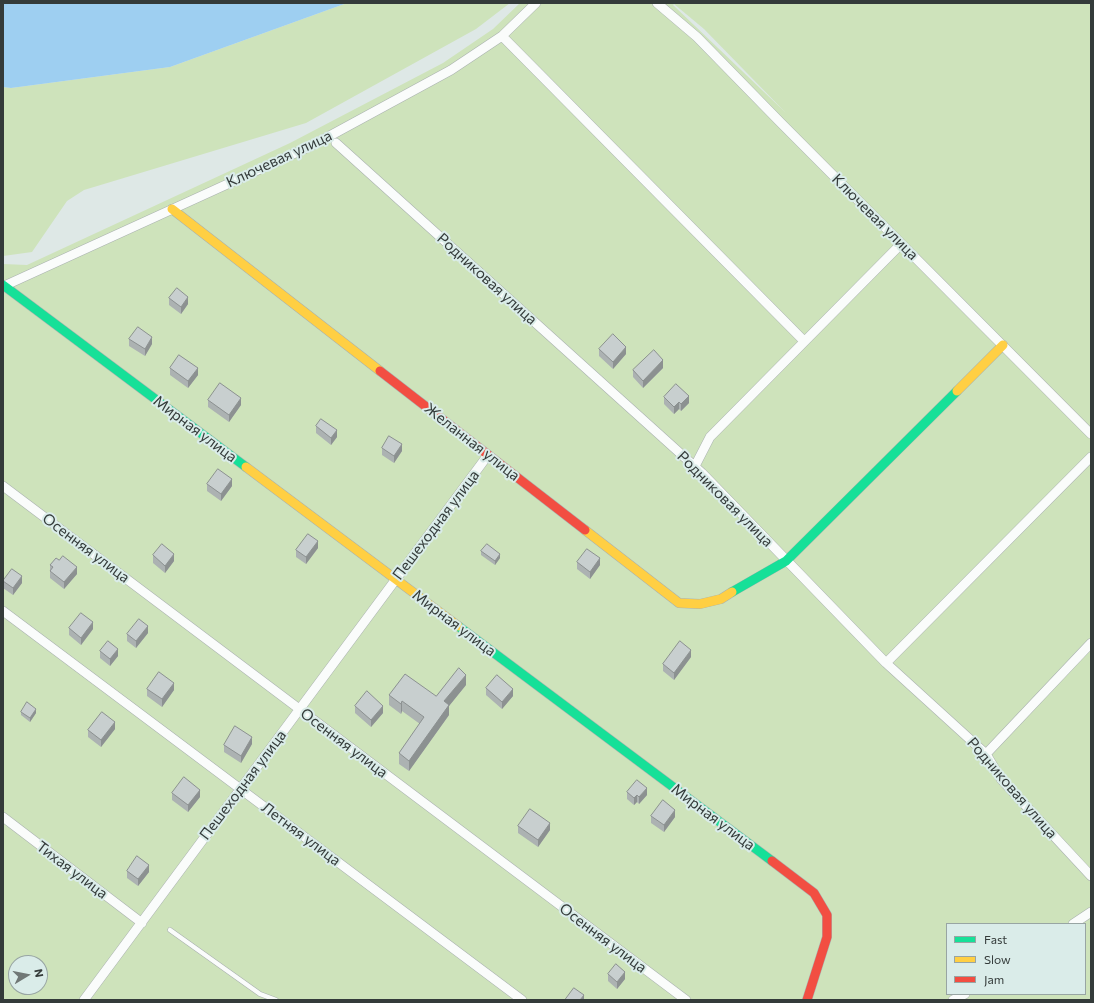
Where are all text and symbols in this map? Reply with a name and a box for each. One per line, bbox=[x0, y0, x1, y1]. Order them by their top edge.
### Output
street label: Ключевая улица bbox=[223, 127, 335, 191]
street label: Ключевая улица bbox=[828, 170, 922, 264]
street label: Родниковая улица bbox=[433, 229, 541, 329]
street label: Мирная улица bbox=[150, 392, 240, 466]
street label: Желанная улица bbox=[421, 399, 523, 485]
street label: Родниковая улица bbox=[673, 447, 777, 551]
street label: Пешеходная улица bbox=[389, 467, 483, 583]
street label: Осенняя улица bbox=[39, 509, 133, 587]
street label: Мирная улица bbox=[409, 586, 499, 660]
street label: Осенняя улица bbox=[297, 704, 391, 782]
street label: Пешеходная улица bbox=[196, 727, 290, 843]
street label: Родниковая улица bbox=[963, 734, 1061, 842]
street label: Мирная улица bbox=[668, 780, 758, 854]
street label: Летняя улица bbox=[258, 798, 344, 870]
street label: Тихая улица bbox=[33, 837, 111, 903]
street label: Осенняя улица bbox=[556, 899, 650, 977]
legend bbox=[946, 923, 1086, 995]
text: Fast bbox=[984, 932, 1007, 946]
text: Slow bbox=[984, 952, 1011, 966]
north arrow bbox=[8, 955, 48, 995]
text: N bbox=[32, 968, 46, 978]
text: Jam bbox=[984, 972, 1004, 986]

